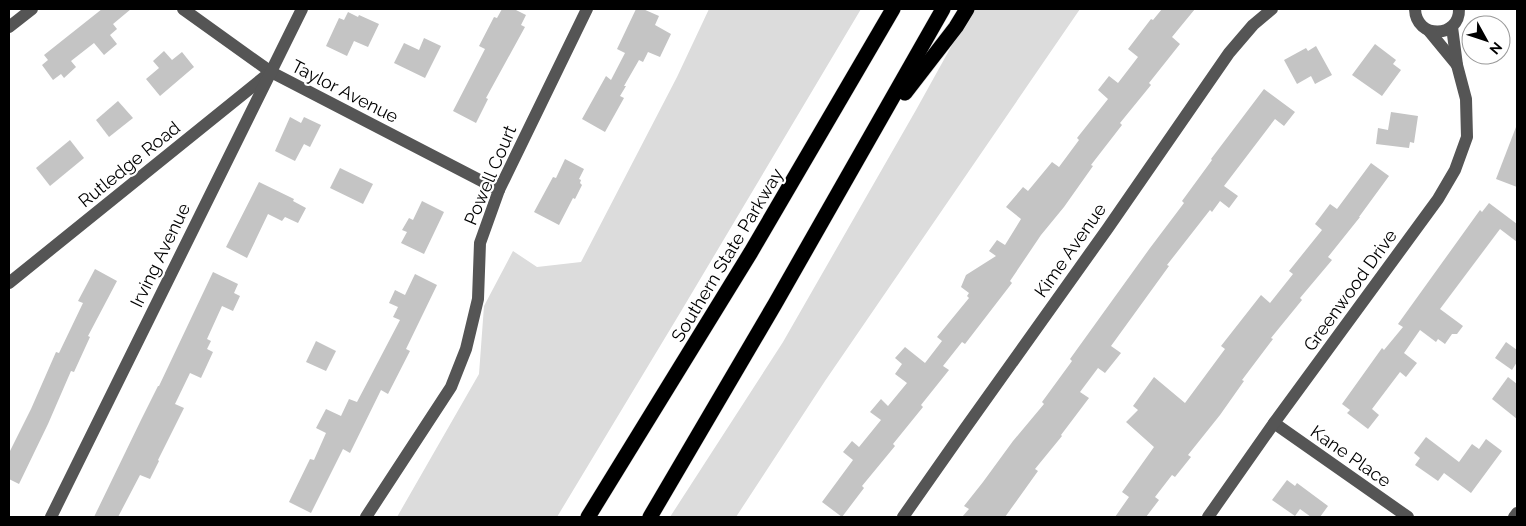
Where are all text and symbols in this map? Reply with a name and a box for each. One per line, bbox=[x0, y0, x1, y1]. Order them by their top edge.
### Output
north arrow bbox=[1461, 15, 1511, 65]
text: N bbox=[1486, 39, 1506, 58]
street label: Taylor Avenue bbox=[288, 55, 402, 127]
street label: Rutledge Road bbox=[74, 117, 184, 211]
street label: Powell Court bbox=[460, 122, 520, 228]
street label: Southern State Parkway bbox=[667, 164, 787, 346]
street label: Irving Avenue bbox=[126, 199, 194, 310]
street label: Kime Avenue bbox=[1030, 199, 1110, 301]
street label: Greenwood Drive bbox=[1299, 225, 1401, 355]
street label: Kane Place bbox=[1307, 421, 1396, 492]

